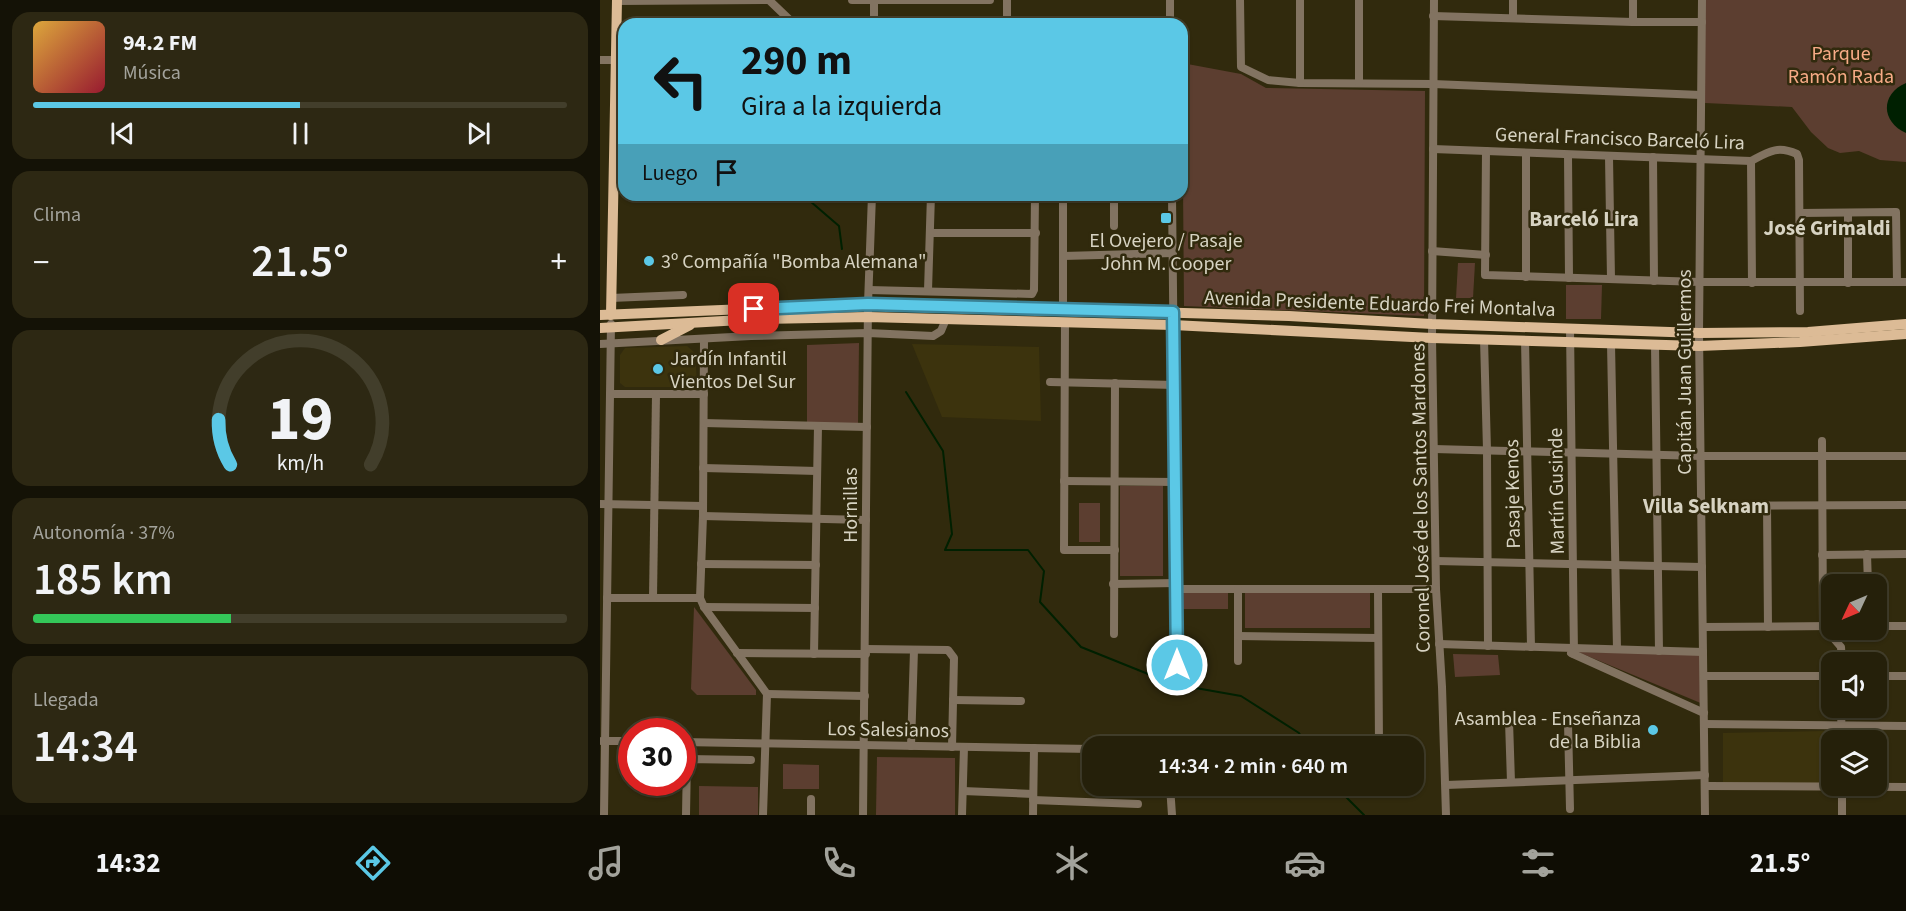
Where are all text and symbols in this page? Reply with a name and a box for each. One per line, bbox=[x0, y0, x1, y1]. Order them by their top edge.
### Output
text: 94.2 FM bbox=[123, 27, 197, 59]
text: 290 m bbox=[741, 31, 852, 91]
park label: Parque Ramón Rada bbox=[1788, 40, 1894, 91]
icon: left bbox=[642, 42, 720, 120]
text: Música bbox=[123, 59, 181, 87]
text: Gira a la izquierda bbox=[741, 87, 942, 126]
icon: previous bbox=[106, 117, 139, 150]
icon: pause bbox=[284, 117, 317, 150]
icon: next bbox=[462, 117, 495, 150]
street label: General Francisco Barceló Lira bbox=[1495, 121, 1745, 157]
icon: arrive bbox=[710, 156, 743, 189]
text: Luego bbox=[642, 157, 698, 189]
text: Clima bbox=[33, 201, 81, 229]
district label: Barceló Lira bbox=[1529, 204, 1639, 234]
marker: El Ovejero / Pasaje John M. Cooper bbox=[1159, 211, 1173, 225]
district label: José Grimaldi bbox=[1763, 213, 1891, 243]
place label: El Ovejero / Pasaje John M. Cooper bbox=[1089, 227, 1243, 278]
text: 21.5° bbox=[251, 230, 349, 294]
text: − bbox=[33, 239, 49, 286]
text: + bbox=[551, 239, 567, 286]
place label: 3º Compañía "Bomba Alemana" bbox=[661, 248, 927, 276]
marker: 3º Compañía "Bomba Alemana" bbox=[642, 254, 656, 268]
street label: Capitán Juan Guillermos bbox=[1671, 269, 1699, 475]
pin bbox=[728, 283, 779, 334]
street label: Avenida Presidente Eduardo Frei Montalva bbox=[1204, 284, 1556, 324]
icon: arrive bbox=[737, 292, 770, 325]
street label: Coronel José de los Santos Mardones bbox=[1404, 343, 1438, 653]
place label: Jardín Infantil Vientos Del Sur bbox=[670, 345, 796, 396]
marker: Jardín Infantil Vientos Del Sur bbox=[651, 362, 665, 376]
text: 19 bbox=[267, 375, 333, 464]
street label: Martín Gusinde bbox=[1542, 427, 1572, 555]
street label: Pasaje Kenos bbox=[1498, 439, 1528, 549]
text: km/h bbox=[276, 448, 324, 479]
street label: Hornillas bbox=[837, 467, 865, 543]
district label: Villa Selknam bbox=[1642, 491, 1769, 521]
text: Autonomía · 37% bbox=[33, 519, 175, 547]
text: 185 km bbox=[33, 548, 173, 612]
north arrow bbox=[1821, 574, 1887, 640]
map controls bbox=[1821, 574, 1887, 796]
position arrow bbox=[1145, 633, 1209, 697]
button: sound bbox=[1821, 652, 1887, 718]
text: Llegada bbox=[33, 686, 99, 714]
place label: Asamblea - Enseñanza de la Biblia bbox=[1455, 705, 1641, 756]
text: 14:34 bbox=[33, 715, 138, 779]
street label: Los Salesianos bbox=[827, 715, 949, 745]
speed limit sign: 30 bbox=[618, 718, 696, 796]
marker: Asamblea - Enseñanza de la Biblia bbox=[1646, 723, 1660, 737]
button: layers bbox=[1821, 730, 1887, 796]
text: 14:34 · 2 min · 640 m bbox=[1158, 750, 1348, 782]
icon: directions bbox=[352, 842, 394, 884]
icon: music bbox=[585, 842, 627, 884]
icon: phone bbox=[818, 842, 860, 884]
icon: climate bbox=[1051, 842, 1093, 884]
icon: car bbox=[1284, 842, 1326, 884]
icon: filters bbox=[1517, 842, 1559, 884]
text: 14:32 bbox=[96, 844, 161, 883]
text: 21.5° bbox=[1750, 844, 1810, 883]

